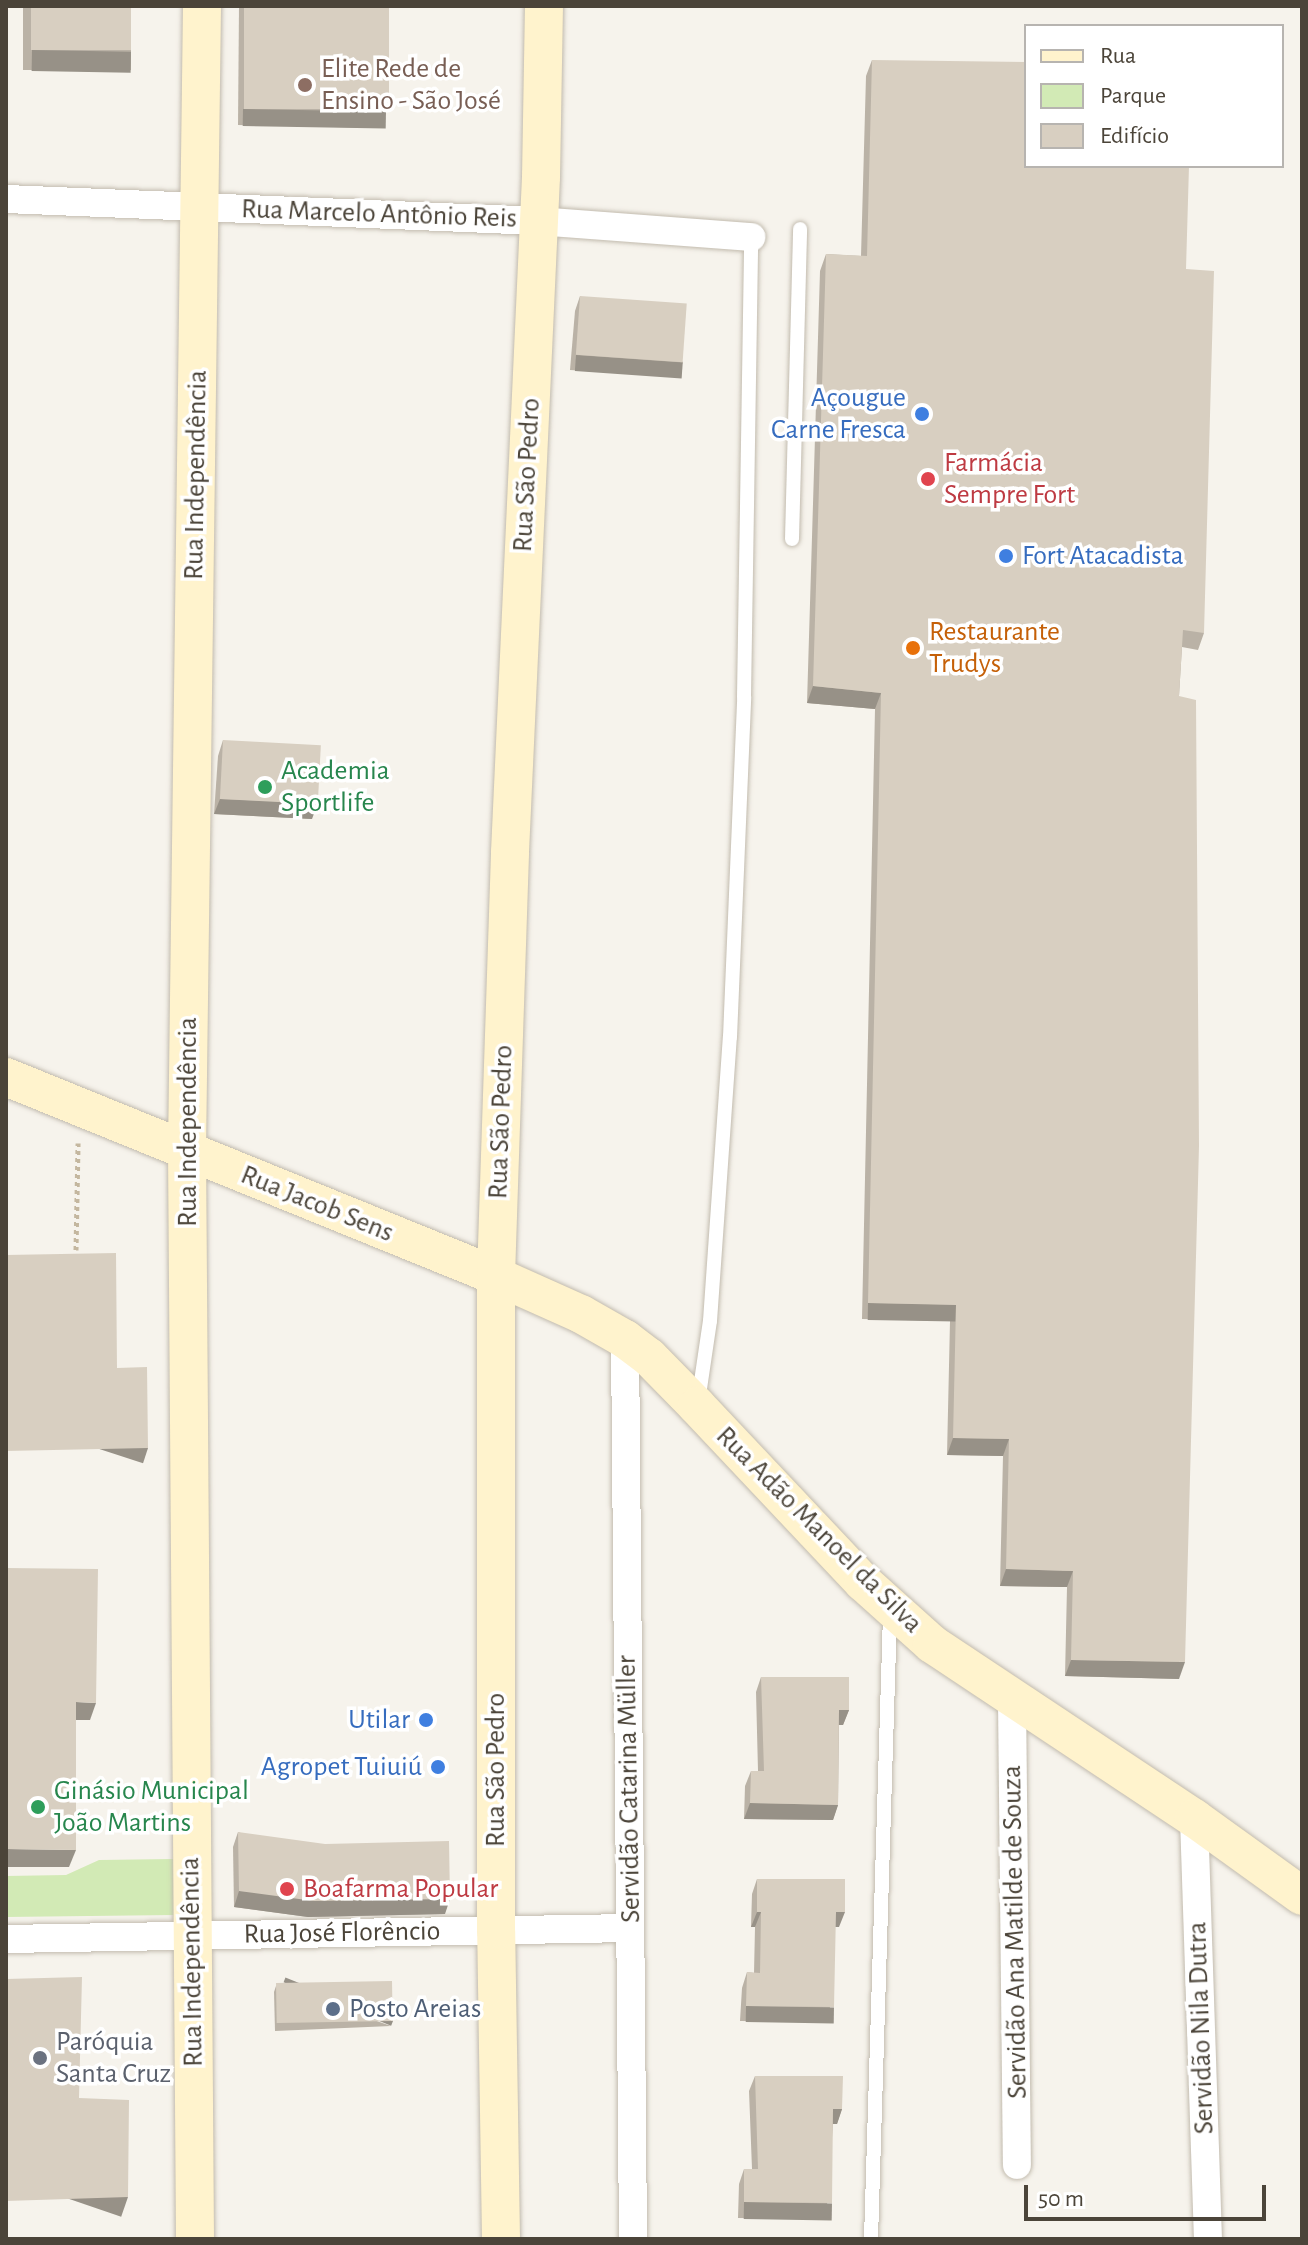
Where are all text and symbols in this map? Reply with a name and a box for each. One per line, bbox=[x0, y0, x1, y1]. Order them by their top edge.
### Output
legend bbox=[1024, 24, 1284, 168]
text: Rua bbox=[1100, 44, 1136, 68]
place label: Elite Rede de Ensino - São José bbox=[321, 52, 501, 118]
marker: Elite Rede de Ensino - São José bbox=[296, 76, 314, 94]
text: Parque bbox=[1100, 84, 1166, 108]
text: Edifício bbox=[1100, 124, 1169, 148]
street label: Rua Marcelo Antônio Reis bbox=[241, 192, 517, 236]
street label: Rua Independência bbox=[177, 370, 215, 580]
place label: Açougue Carne Fresca bbox=[771, 381, 906, 447]
street label: Rua São Pedro bbox=[506, 397, 548, 553]
marker: Açougue Carne Fresca bbox=[913, 405, 931, 423]
place label: Farmácia Sempre Fort bbox=[944, 446, 1075, 512]
marker: Farmácia Sempre Fort bbox=[919, 470, 937, 488]
place label: Fort Atacadista bbox=[1022, 539, 1184, 573]
marker: Fort Atacadista bbox=[997, 547, 1015, 565]
place label: Restaurante Trudys bbox=[929, 615, 1060, 681]
marker: Restaurante Trudys bbox=[904, 639, 922, 657]
place label: Academia Sportlife bbox=[281, 754, 390, 820]
marker: Academia Sportlife bbox=[256, 778, 274, 796]
street label: Rua Independência bbox=[171, 1017, 205, 1227]
street label: Rua São Pedro bbox=[482, 1044, 520, 1200]
street label: Rua Jacob Sens bbox=[236, 1158, 398, 1250]
street label: Rua Adão Manoel da Silva bbox=[709, 1420, 929, 1640]
street label: Servidão Catarina Müller bbox=[610, 1655, 648, 1923]
street label: Rua São Pedro bbox=[479, 1693, 513, 1847]
place label: Utilar bbox=[348, 1703, 410, 1737]
marker: Utilar bbox=[417, 1711, 435, 1729]
place label: Agropet Tuiuiú bbox=[261, 1750, 422, 1784]
marker: Agropet Tuiuiú bbox=[429, 1758, 447, 1776]
street label: Servidão Ana Matilde de Souza bbox=[995, 1765, 1035, 2099]
place label: Ginásio Municipal João Martins bbox=[54, 1774, 249, 1840]
marker: Ginásio Municipal João Martins bbox=[29, 1798, 47, 1816]
street label: Rua Independência bbox=[173, 1857, 211, 2067]
place label: Boafarma Popular bbox=[303, 1872, 498, 1906]
marker: Boafarma Popular bbox=[278, 1880, 296, 1898]
street label: Rua José Florêncio bbox=[243, 1914, 441, 1952]
street label: Servidão Nila Dutra bbox=[1180, 1921, 1222, 2135]
place label: Posto Areias bbox=[349, 1992, 481, 2026]
marker: Posto Areias bbox=[324, 2000, 342, 2018]
place label: Paróquia Santa Cruz bbox=[56, 2025, 171, 2091]
marker: Paróquia Santa Cruz bbox=[31, 2049, 49, 2067]
scale bar bbox=[1028, 2169, 1270, 2219]
text: 50 m bbox=[1038, 2187, 1084, 2211]

